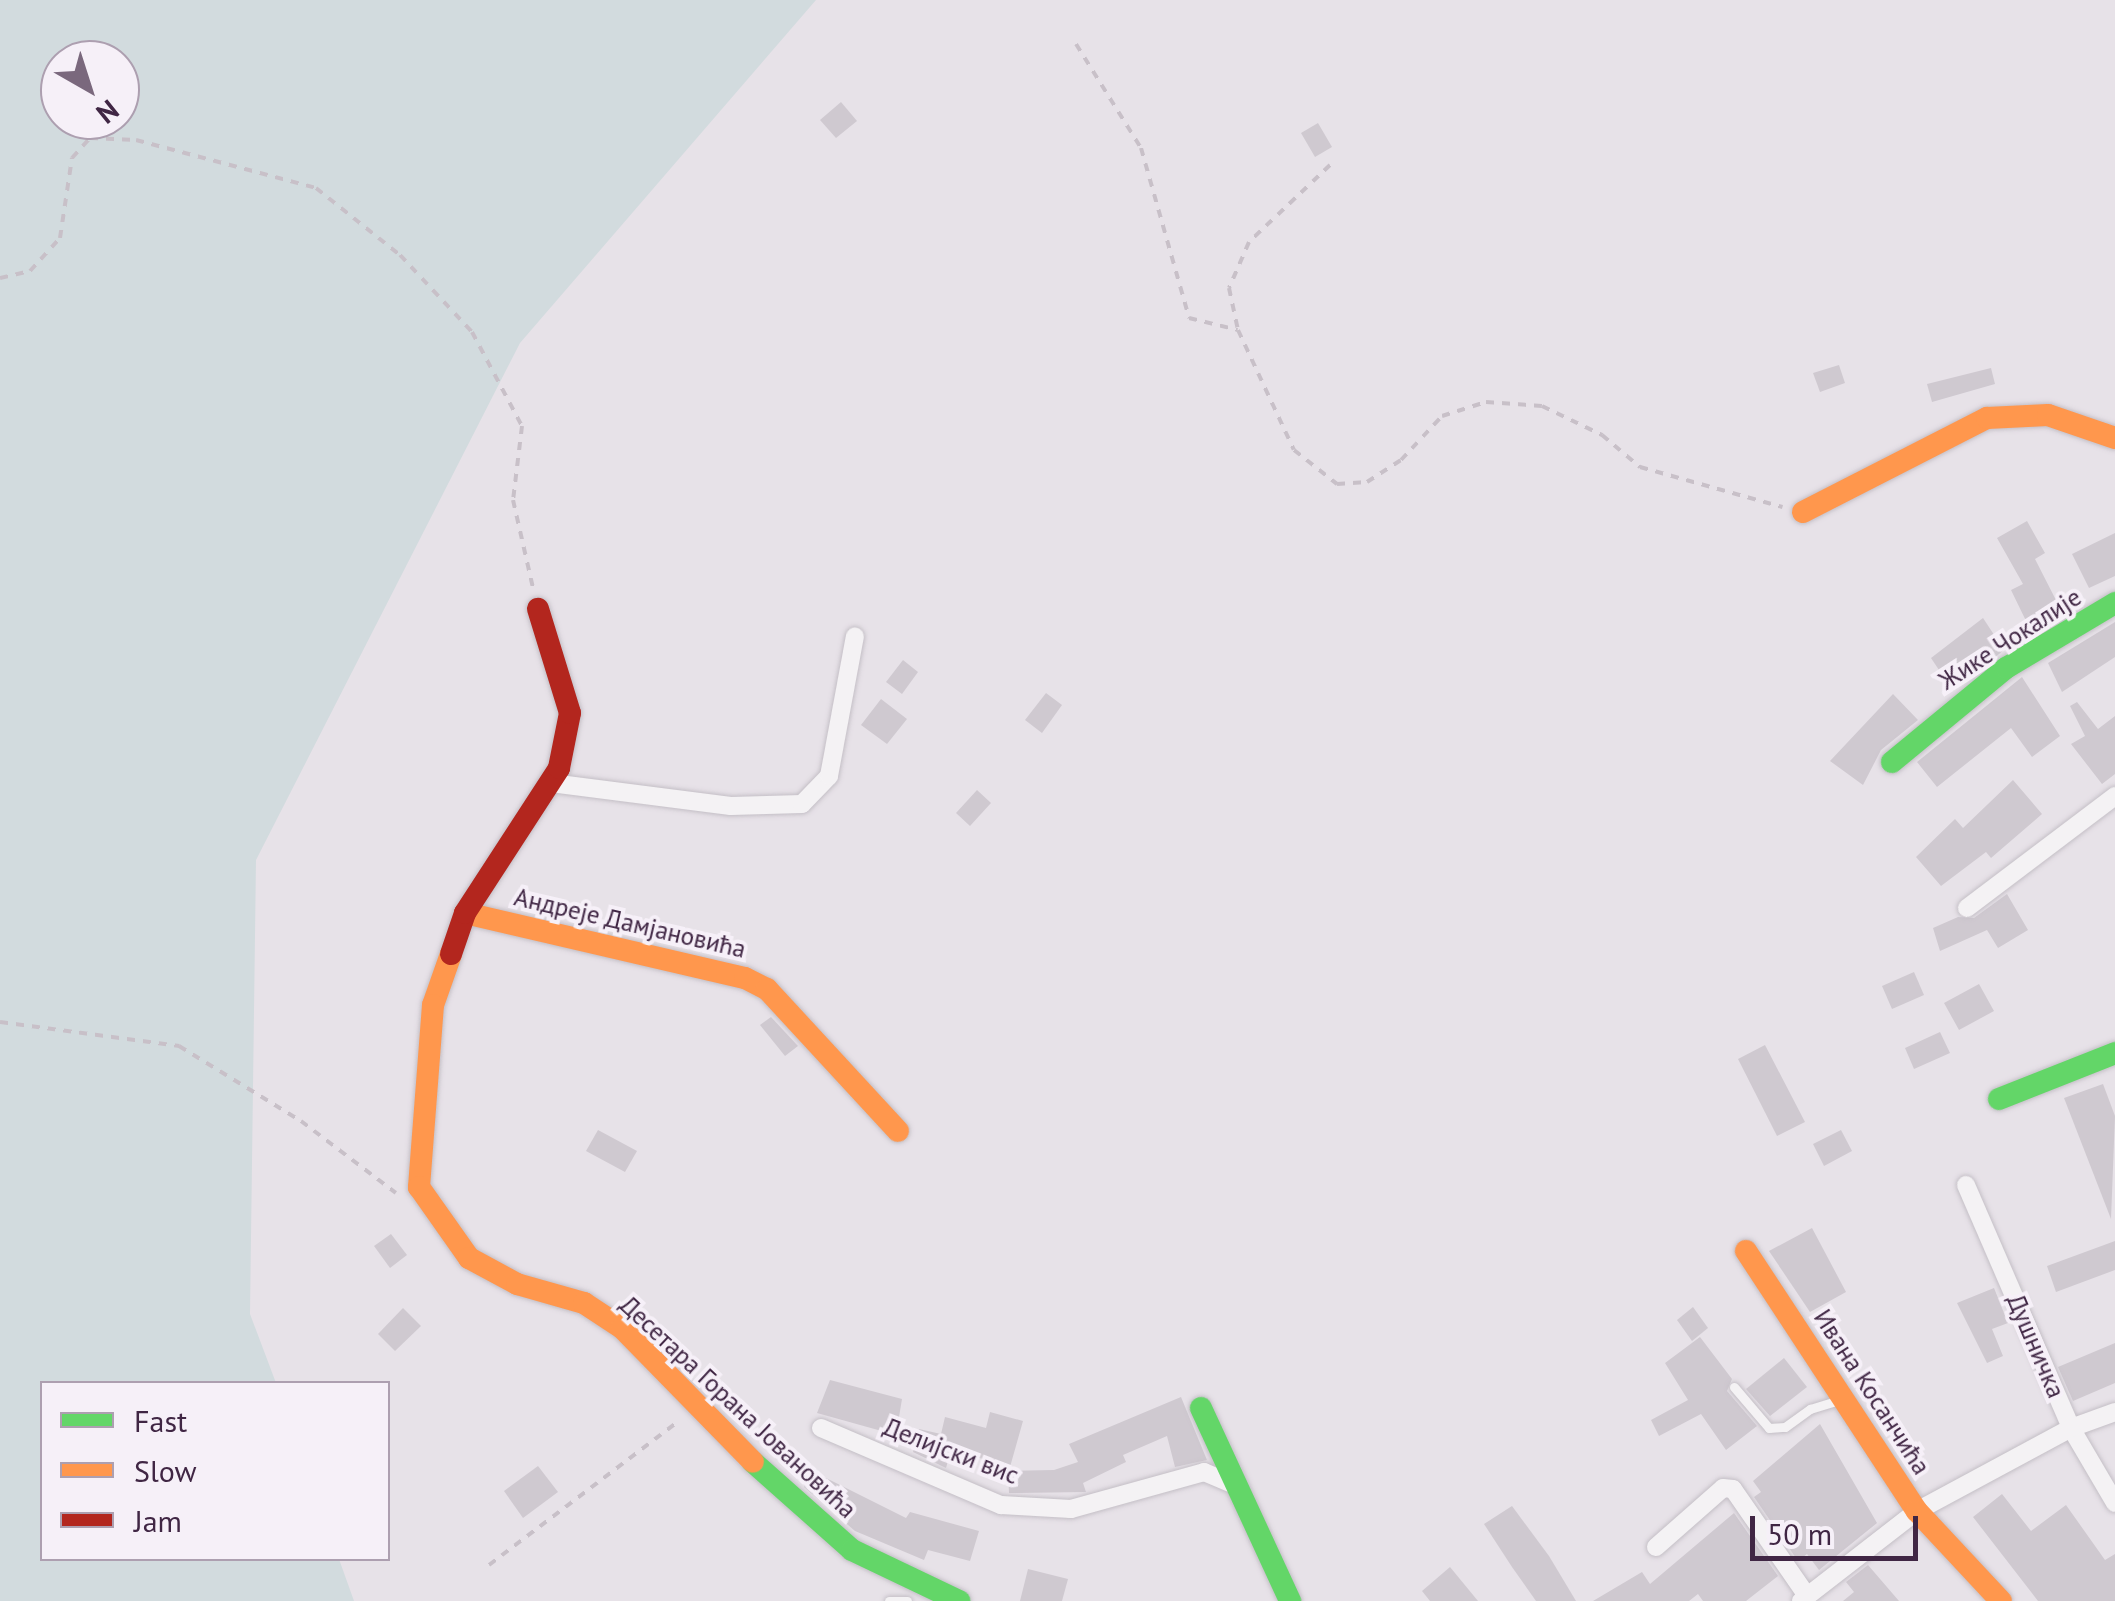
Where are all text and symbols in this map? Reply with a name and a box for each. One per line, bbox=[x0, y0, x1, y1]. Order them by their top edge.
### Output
north arrow bbox=[40, 40, 140, 140]
text: N bbox=[89, 92, 127, 132]
street label: Жике Чокалије bbox=[1933, 582, 2087, 696]
street label: Андреје Дамјановића bbox=[511, 882, 749, 964]
street label: Десетара Горана Јовановића bbox=[614, 1290, 862, 1524]
street label: Душничка bbox=[2001, 1290, 2071, 1402]
street label: Ивана Косанчића bbox=[1807, 1304, 1937, 1480]
legend bbox=[40, 1381, 390, 1561]
text: Fast bbox=[134, 1401, 187, 1440]
street label: Делијски вис bbox=[879, 1412, 1023, 1490]
text: Slow bbox=[134, 1451, 197, 1490]
scale bar bbox=[1755, 1496, 1922, 1558]
text: Jam bbox=[134, 1501, 182, 1540]
text: 50 m bbox=[1767, 1514, 1832, 1553]

